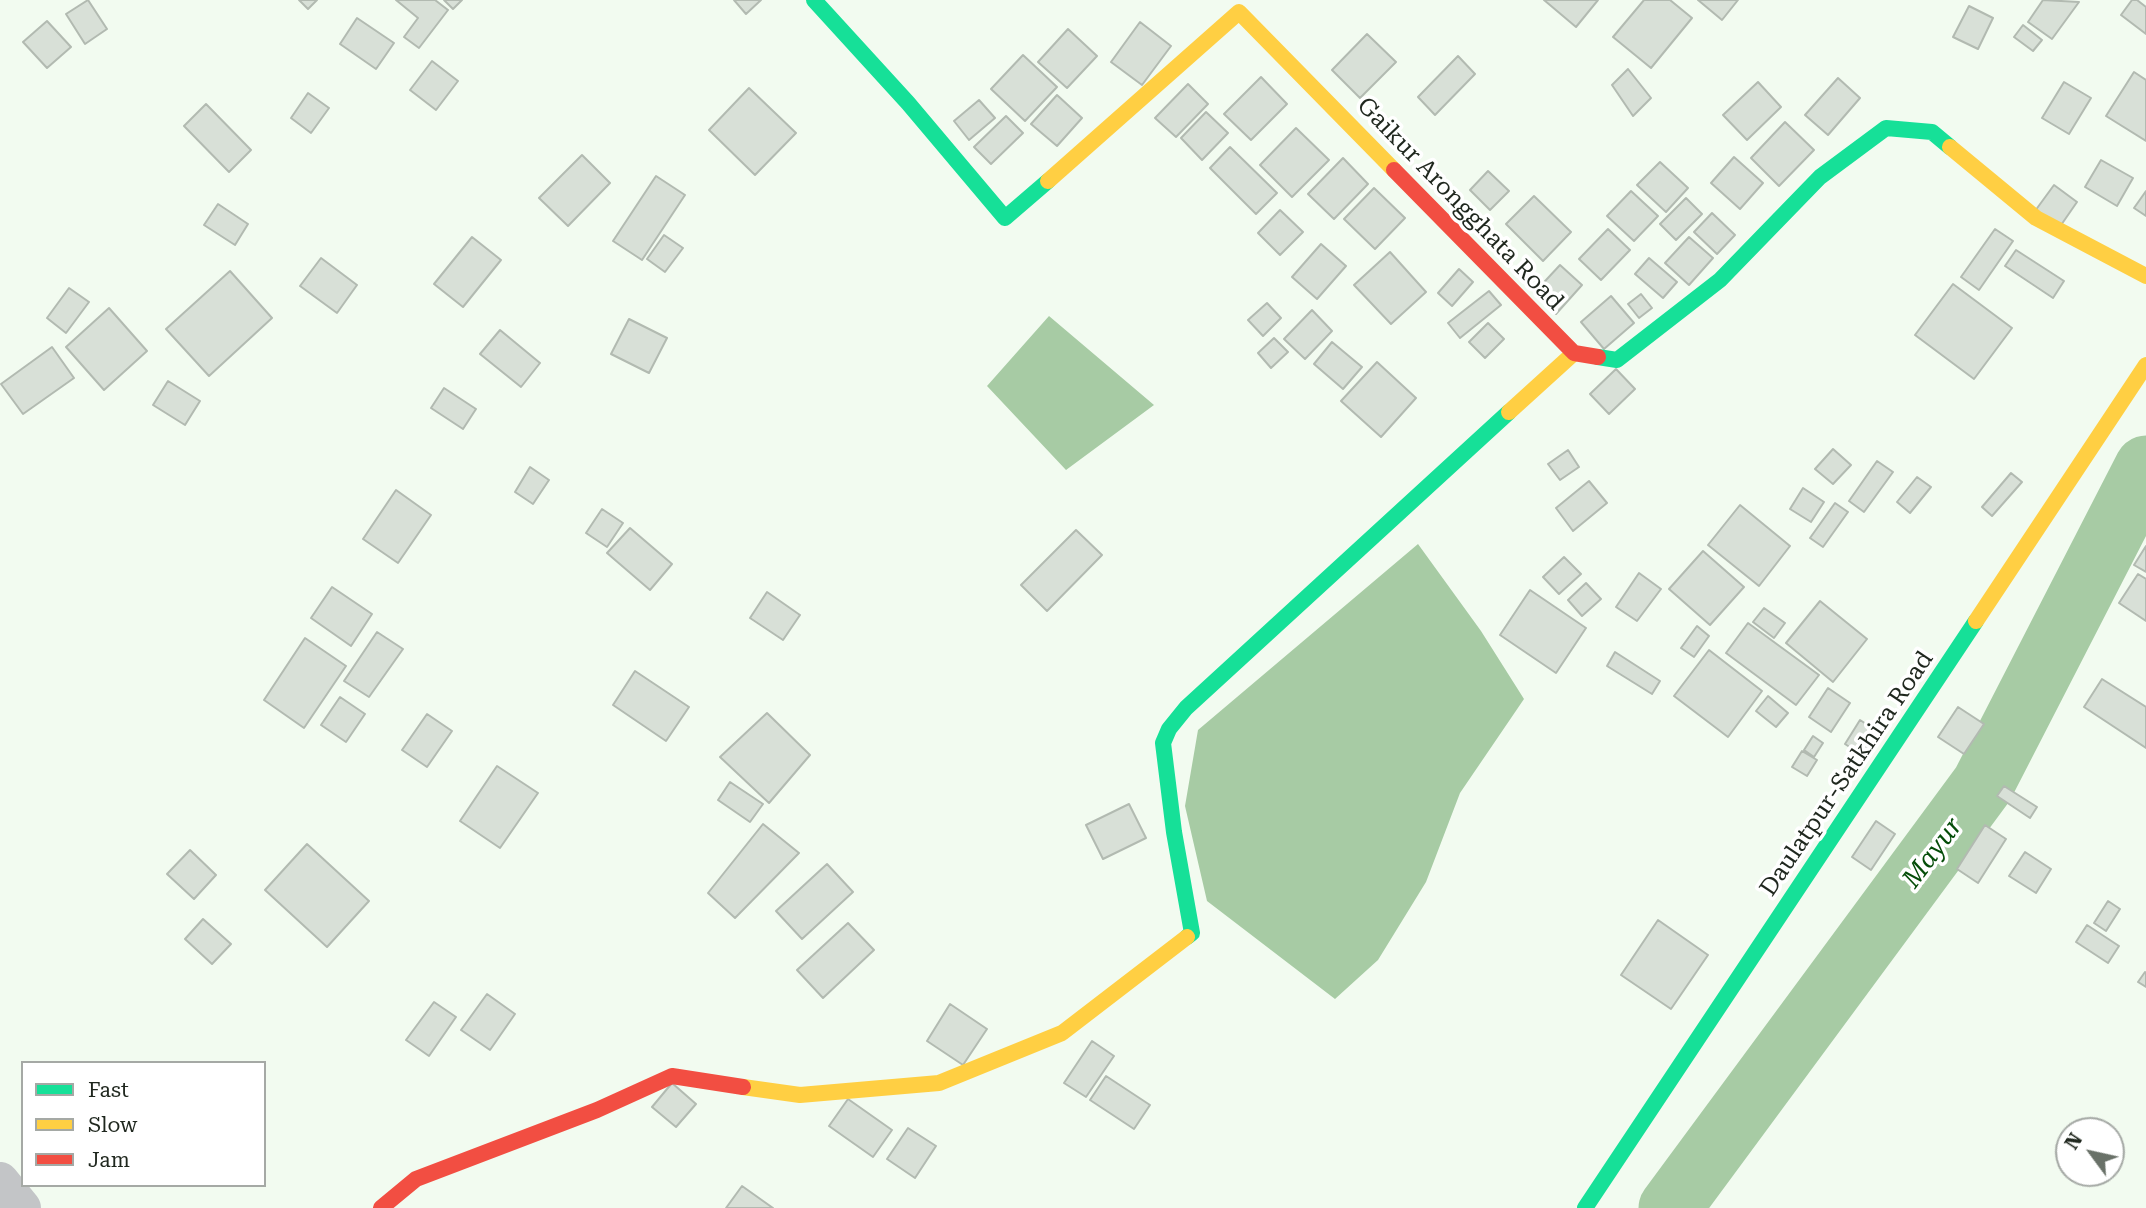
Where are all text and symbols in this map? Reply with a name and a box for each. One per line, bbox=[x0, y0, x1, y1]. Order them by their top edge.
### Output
street label: Gaikur Arongghata Road bbox=[1351, 92, 1569, 316]
street label: Daulatpur-Satkhira Road bbox=[1754, 646, 1940, 902]
water label: Mayur bbox=[1896, 812, 1970, 894]
legend bbox=[21, 1061, 266, 1187]
text: Fast bbox=[88, 1078, 129, 1102]
text: Slow bbox=[88, 1113, 137, 1137]
north arrow bbox=[2055, 1117, 2125, 1187]
text: N bbox=[2060, 1129, 2087, 1154]
text: Jam bbox=[88, 1148, 130, 1172]

